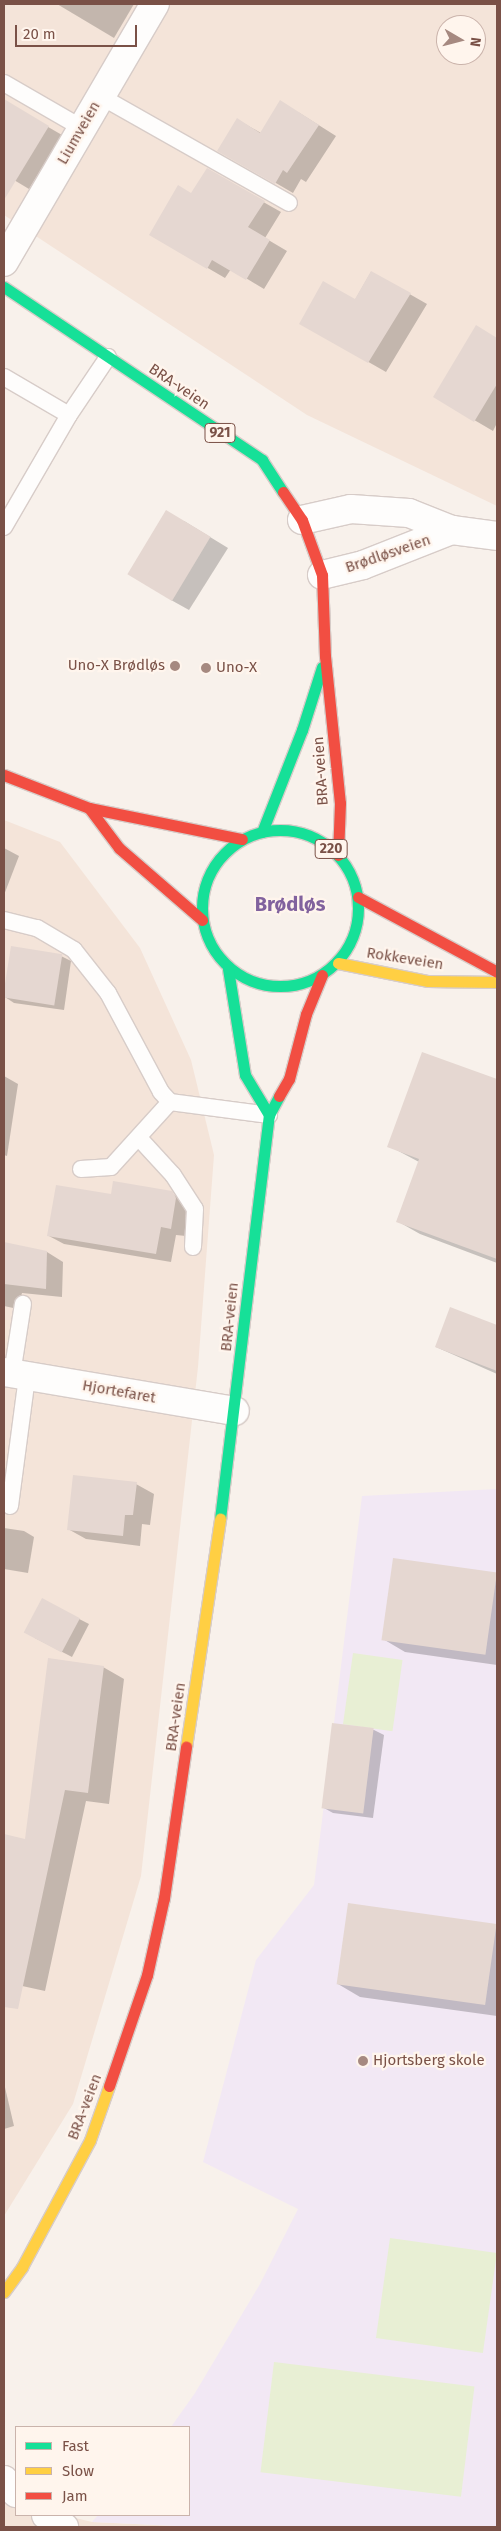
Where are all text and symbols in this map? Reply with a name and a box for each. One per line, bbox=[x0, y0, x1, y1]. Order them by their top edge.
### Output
scale bar bbox=[18, 15, 140, 47]
north arrow bbox=[436, 15, 486, 65]
text: 20 m bbox=[23, 25, 56, 43]
text: N bbox=[466, 36, 484, 48]
street label: Liumveien bbox=[54, 98, 104, 168]
street label: BRA-veien bbox=[145, 360, 213, 414]
road number: 921 bbox=[204, 422, 236, 444]
street label: Brødløsveien bbox=[343, 531, 433, 577]
place label: Uno-X Brødløs bbox=[68, 657, 165, 675]
place label: Uno-X bbox=[216, 659, 257, 677]
marker: Uno-X Brødløs bbox=[169, 660, 181, 672]
marker: Uno-X bbox=[200, 662, 212, 674]
street label: BRA-veien bbox=[310, 736, 332, 806]
road number: 220 bbox=[314, 838, 348, 861]
district label: Brødløs bbox=[255, 892, 325, 916]
street label: Rokkeveien bbox=[365, 944, 445, 974]
street label: BRA-veien bbox=[217, 1282, 243, 1352]
street label: Hjortefaret bbox=[81, 1377, 157, 1407]
street label: BRA-veien bbox=[162, 1681, 190, 1753]
place label: Hjortsberg skole bbox=[373, 2052, 485, 2070]
marker: Hjortsberg skole bbox=[357, 2055, 369, 2067]
street label: BRA-veien bbox=[64, 2071, 106, 2143]
legend bbox=[15, 2426, 190, 2516]
text: Fast bbox=[62, 2437, 89, 2455]
text: Slow bbox=[62, 2462, 94, 2480]
text: Jam bbox=[62, 2487, 88, 2505]

